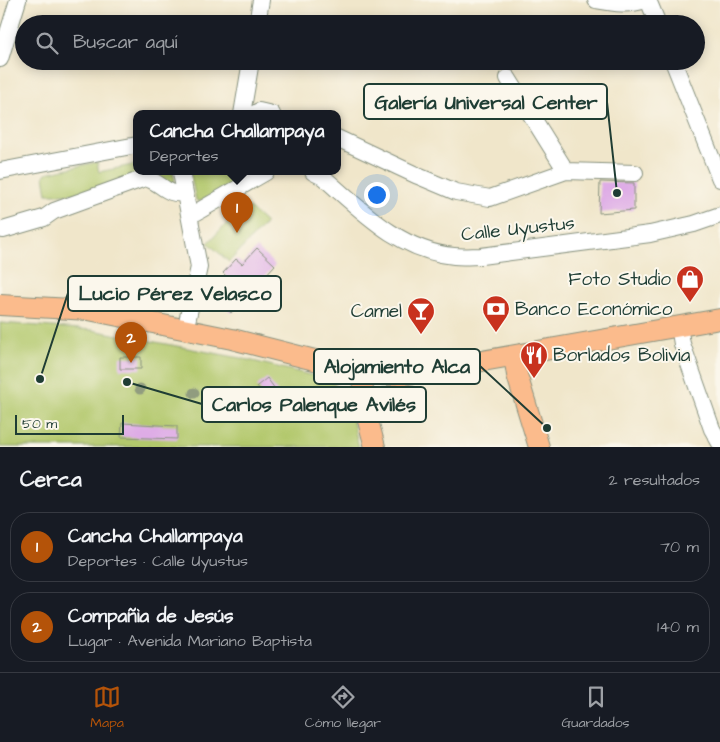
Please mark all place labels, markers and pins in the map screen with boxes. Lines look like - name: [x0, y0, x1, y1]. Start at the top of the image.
- callout: Galería Universal Center: [364, 84, 607, 119]
- pin: 1: [221, 192, 253, 233]
- shop icon: Foto Studio: [675, 264, 705, 303]
- place label: Foto Studio: [568, 266, 671, 293]
- callout: Lucio Pérez Velasco: [68, 276, 281, 311]
- bank icon: Banco Económico: [481, 294, 511, 333]
- bar icon: Camel: [406, 296, 436, 335]
- place label: Banco Económico: [515, 296, 673, 323]
- place label: Camel: [351, 298, 402, 325]
- pin: 2: [115, 322, 147, 363]
- restaurant icon: Borlados Bolivia: [519, 340, 549, 379]
- place label: Borlados Bolivia: [553, 342, 691, 369]
- callout: Alojamiento Alca: [314, 349, 480, 384]
- callout: Carlos Palenque Avilés: [202, 387, 426, 422]

